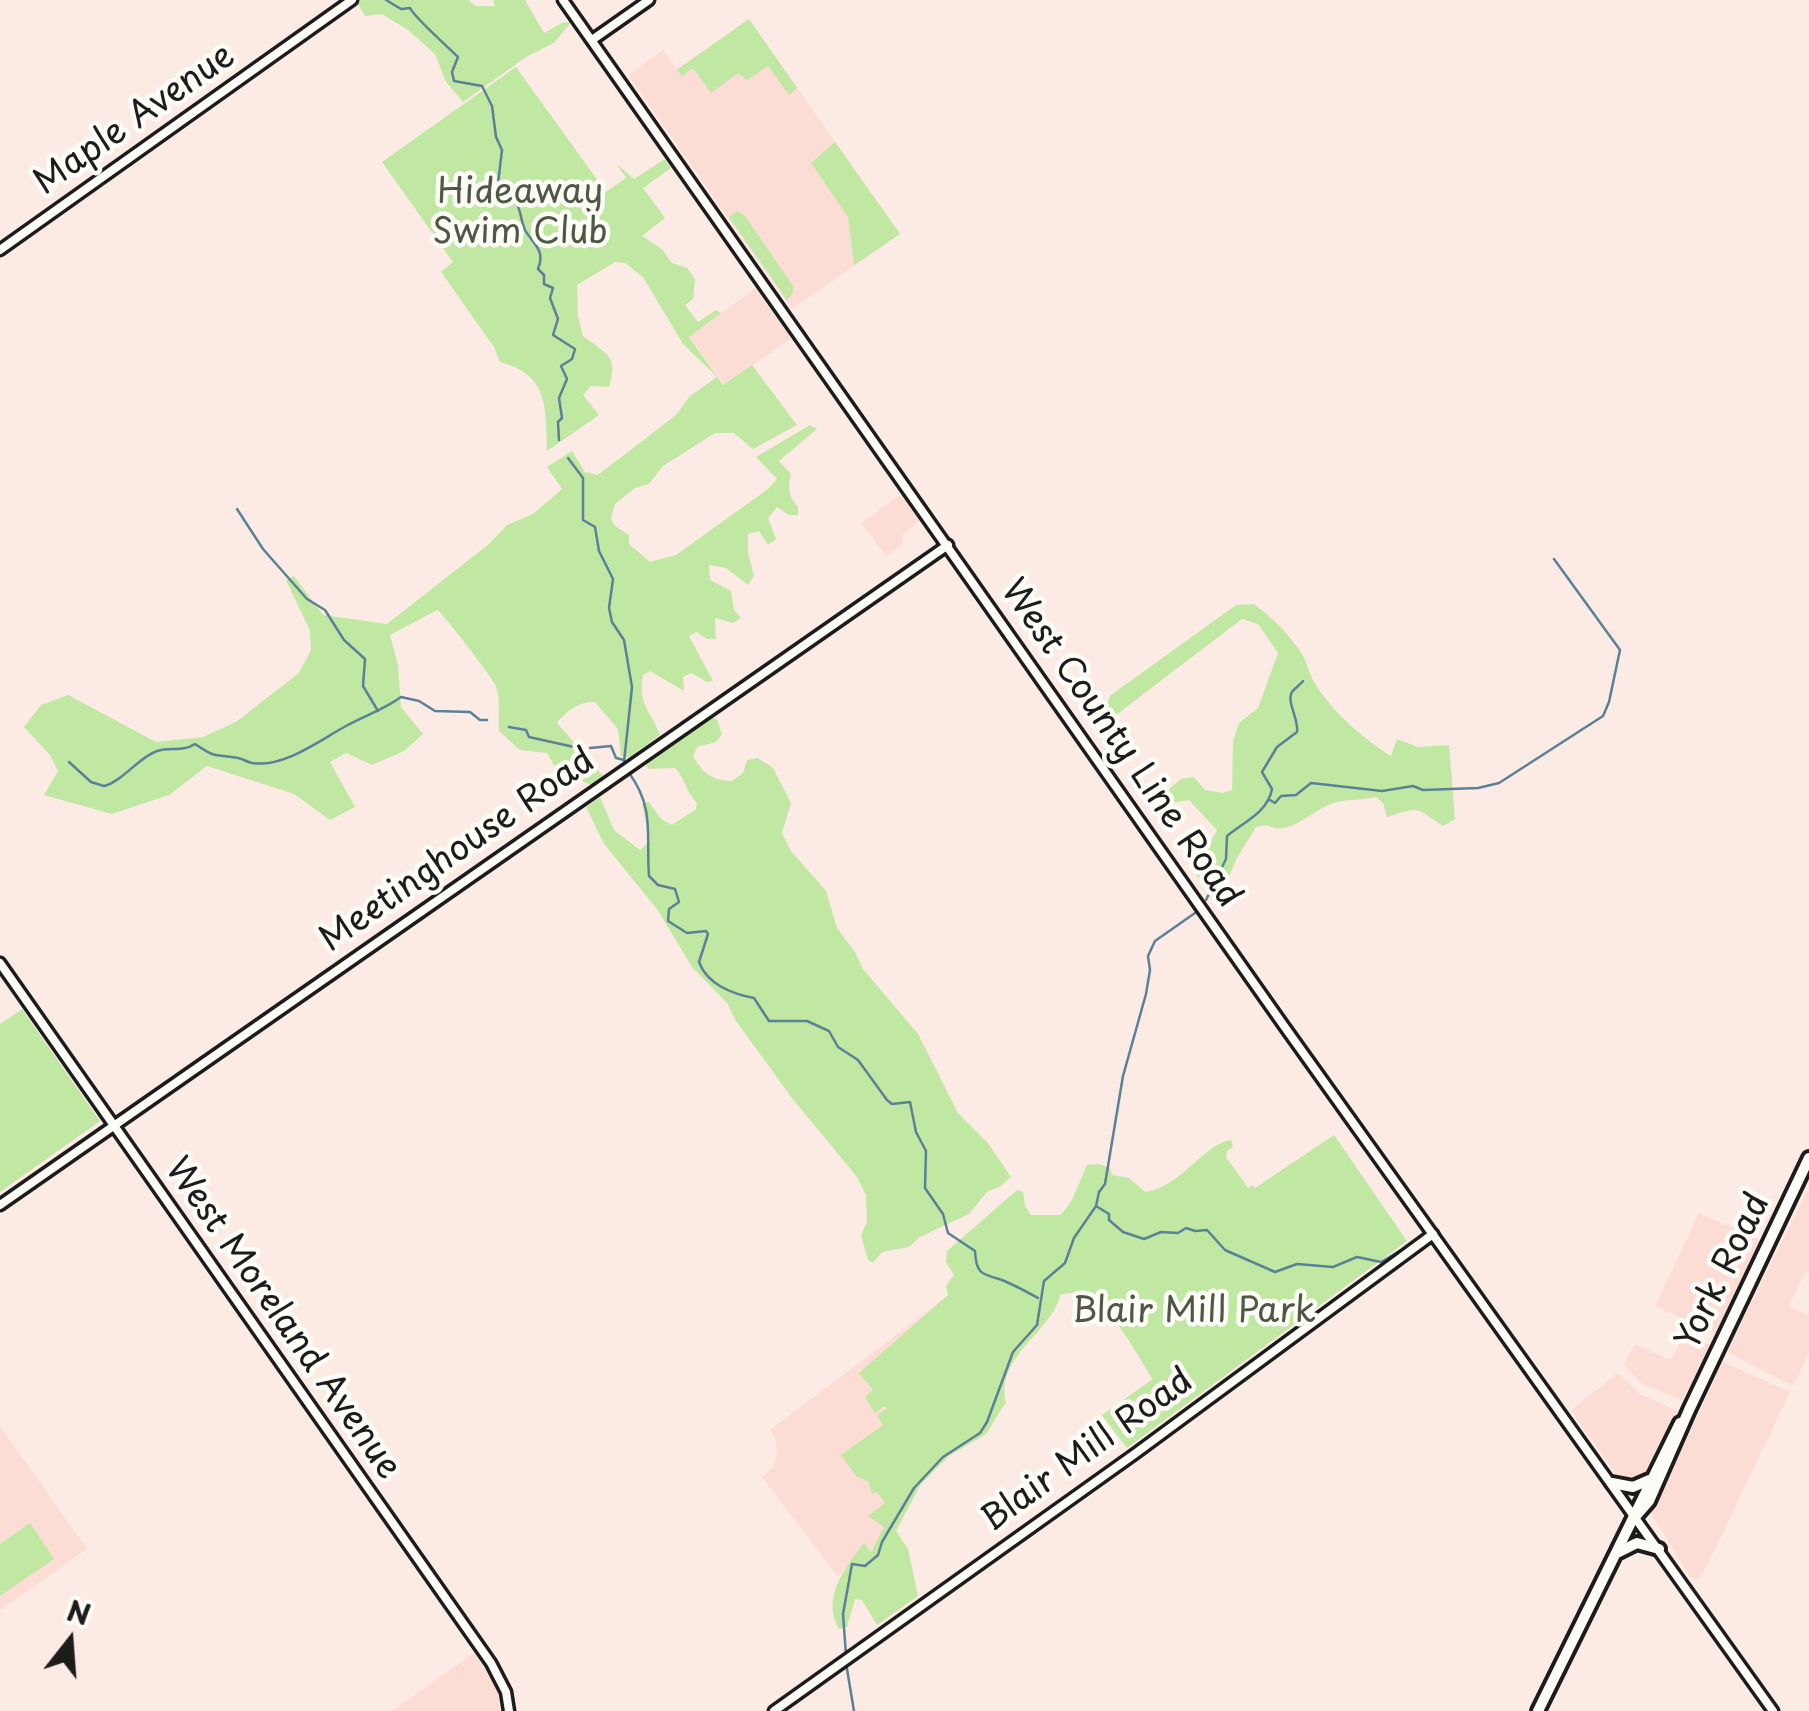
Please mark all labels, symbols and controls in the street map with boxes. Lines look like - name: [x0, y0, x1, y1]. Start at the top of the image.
- street label: Maple Avenue: [27, 35, 243, 205]
- park label: Hideaway Swim Club: [432, 172, 608, 254]
- street label: West County Line Road: [991, 572, 1249, 916]
- street label: Meetinghouse Road: [313, 740, 603, 962]
- street label: West Moreland Avenue: [155, 1150, 409, 1488]
- street label: York Road: [1668, 1187, 1780, 1357]
- park label: Blair Mill Park: [1072, 1291, 1316, 1333]
- street label: Blair Mill Road: [974, 1360, 1202, 1542]
- text: N: [62, 1588, 96, 1636]
- north arrow: [20, 1591, 120, 1691]

